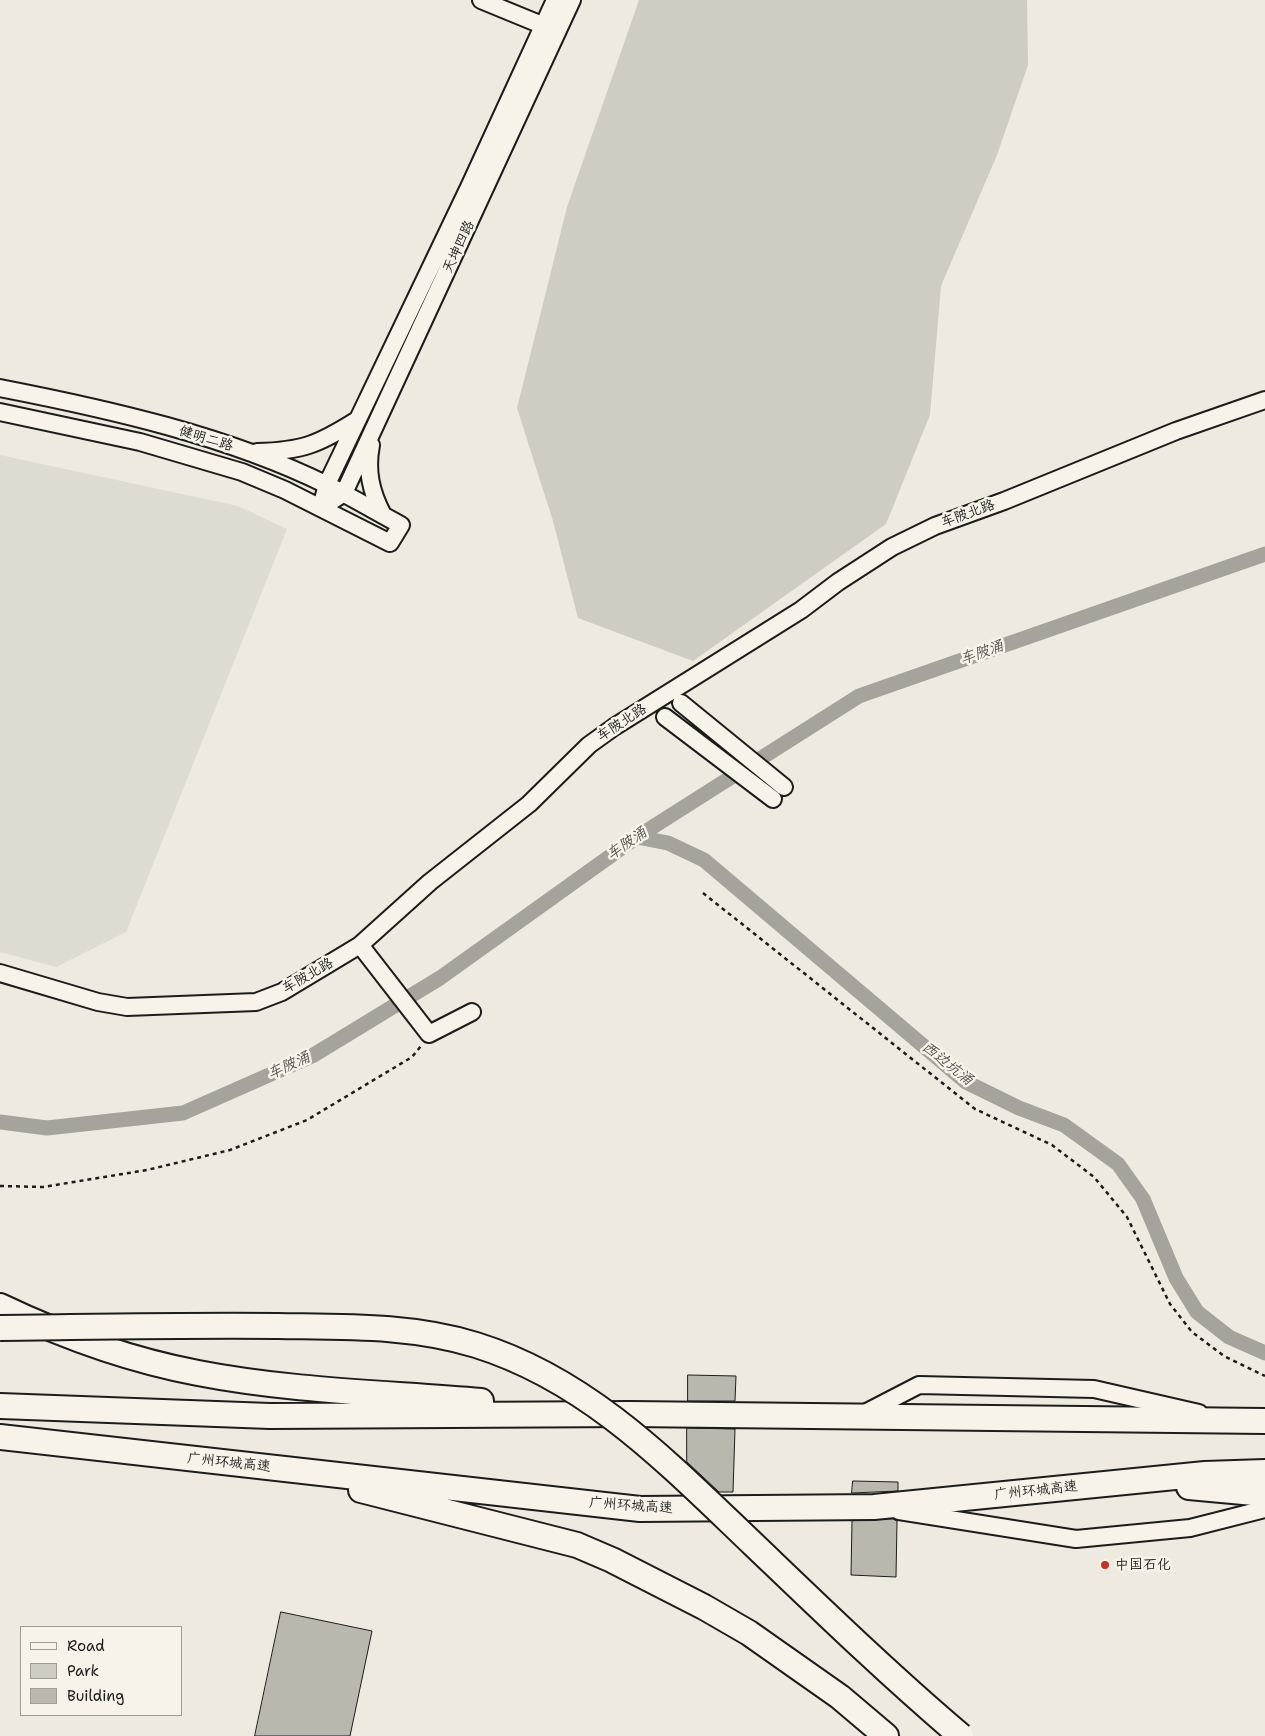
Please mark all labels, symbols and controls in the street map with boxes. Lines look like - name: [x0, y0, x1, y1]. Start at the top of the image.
- street label: 天坤四路: [440, 218, 478, 276]
- street label: 健明二路: [177, 423, 235, 455]
- street label: 车陂北路: [939, 497, 997, 531]
- water label: 车陂涌: [958, 637, 1006, 669]
- street label: 车陂北路: [594, 701, 650, 745]
- water label: 车陂涌: [603, 824, 651, 864]
- street label: 车陂北路: [280, 955, 336, 997]
- water label: 西边坑涌: [918, 1038, 976, 1090]
- water label: 车陂涌: [265, 1048, 313, 1084]
- street label: 广州环城高速: [186, 1450, 272, 1476]
- street label: 广州环城高速: [993, 1478, 1079, 1504]
- street label: 广州环城高速: [589, 1495, 673, 1517]
- place label: 中国石化: [1115, 1557, 1171, 1573]
- marker: 中国石化: [1099, 1559, 1111, 1571]
- legend: [20, 1626, 182, 1716]
- text: Road: [67, 1636, 105, 1656]
- text: Park: [67, 1661, 99, 1681]
- text: Building: [67, 1686, 124, 1706]

